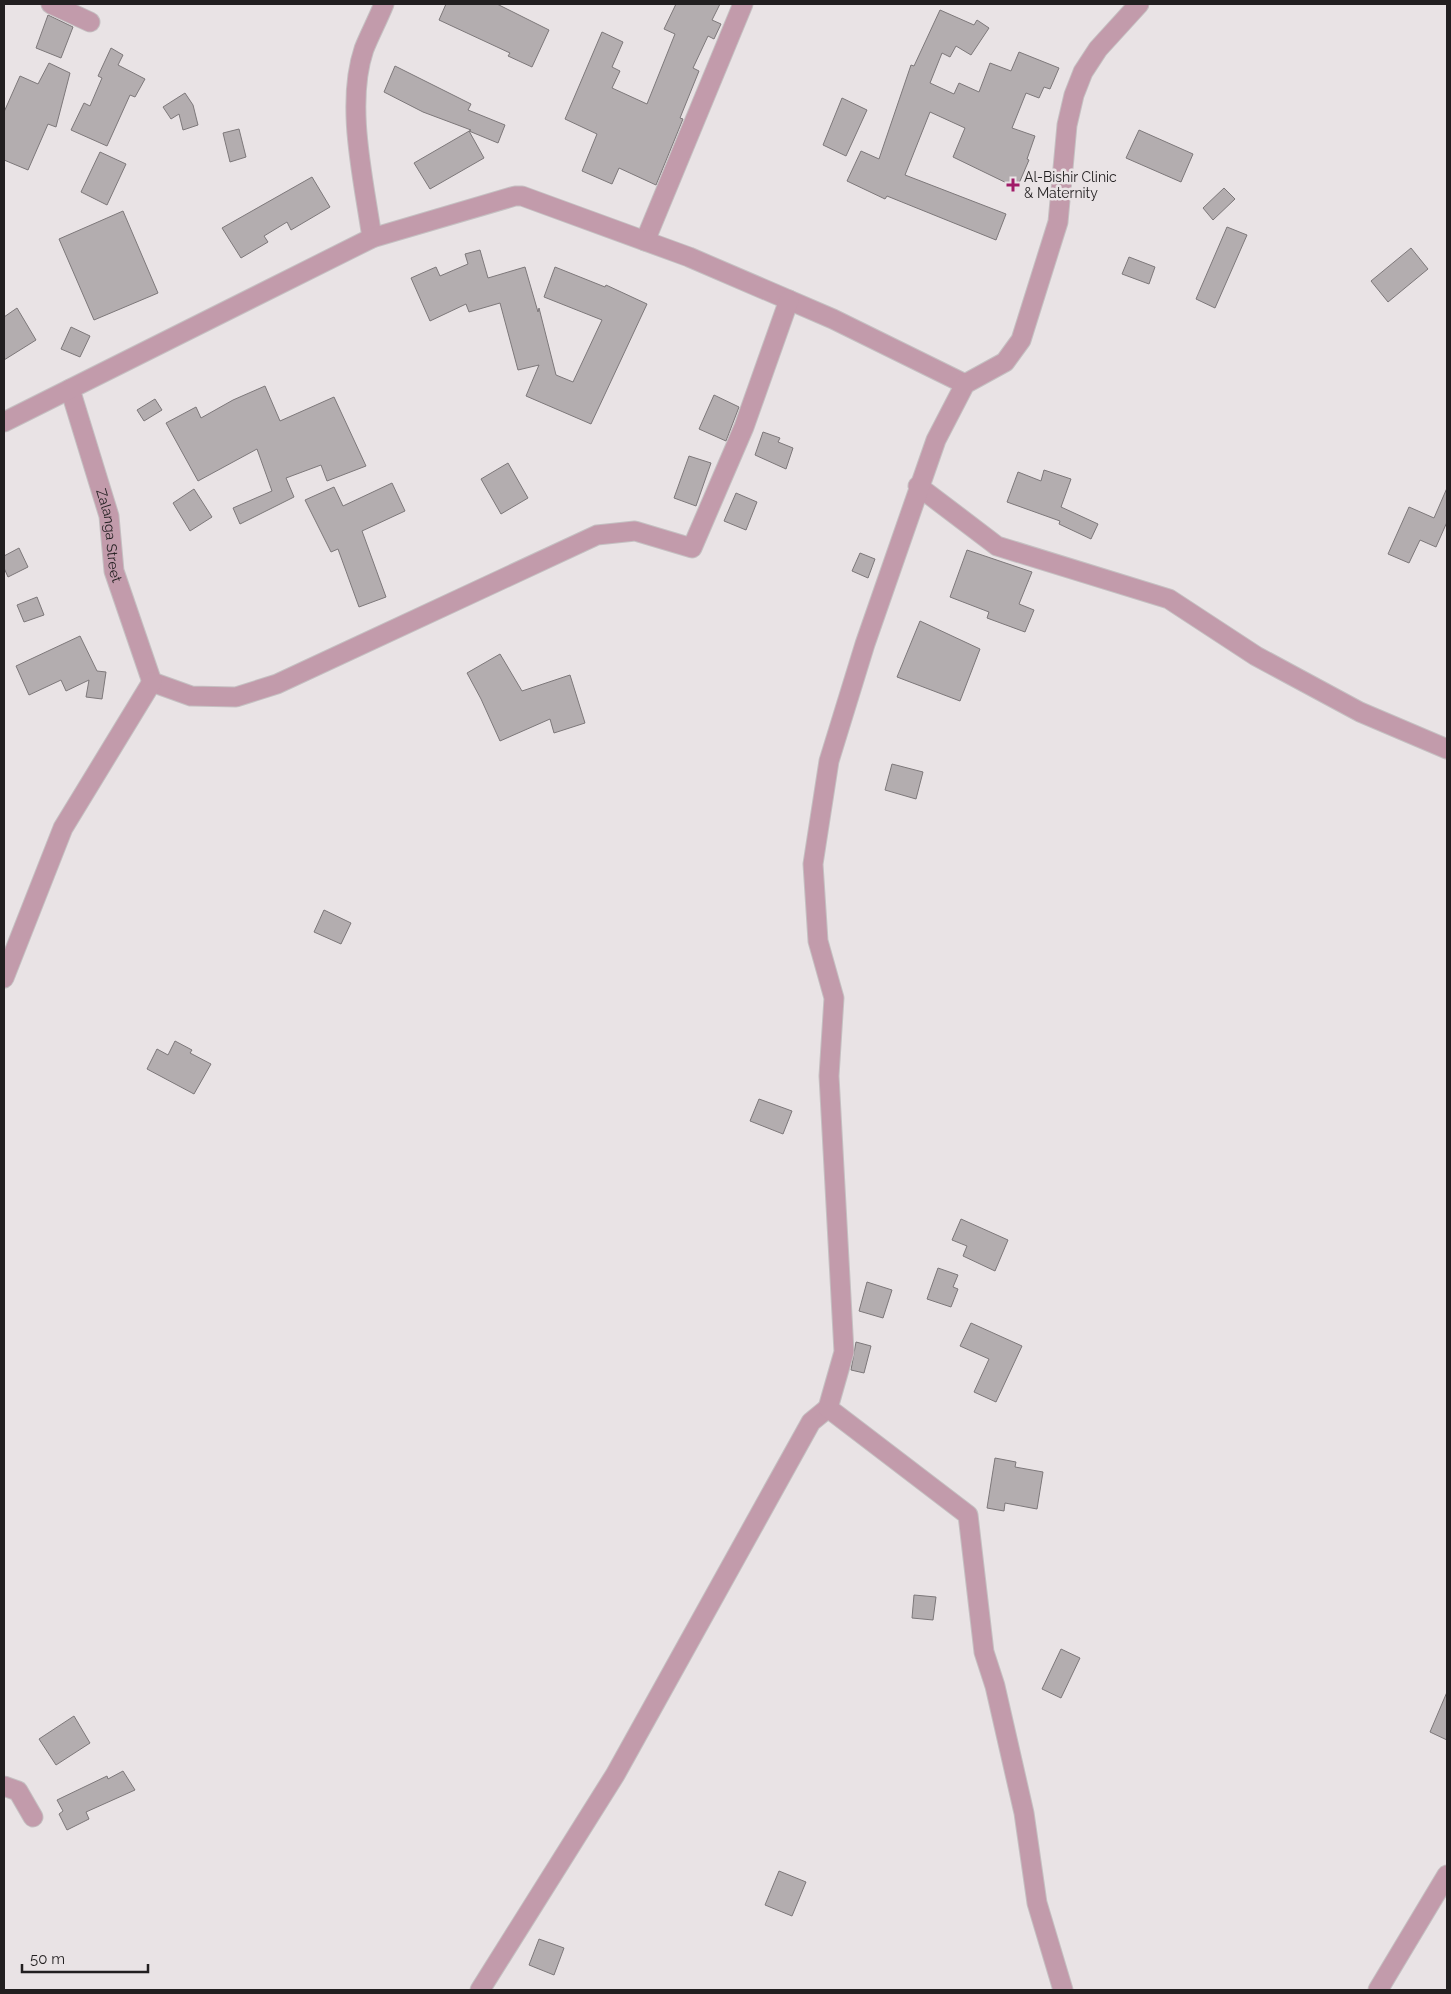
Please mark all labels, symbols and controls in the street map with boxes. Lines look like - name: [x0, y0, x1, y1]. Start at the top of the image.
- place label: Al-Bishir Clinic & Maternity: [1024, 169, 1117, 201]
- marker: Al-Bishir Clinic & Maternity: [1006, 178, 1020, 192]
- street label: Zalanga Street: [93, 487, 125, 585]
- scale bar: [22, 1942, 149, 1974]
- text: 50 m: [30, 1950, 65, 1968]

